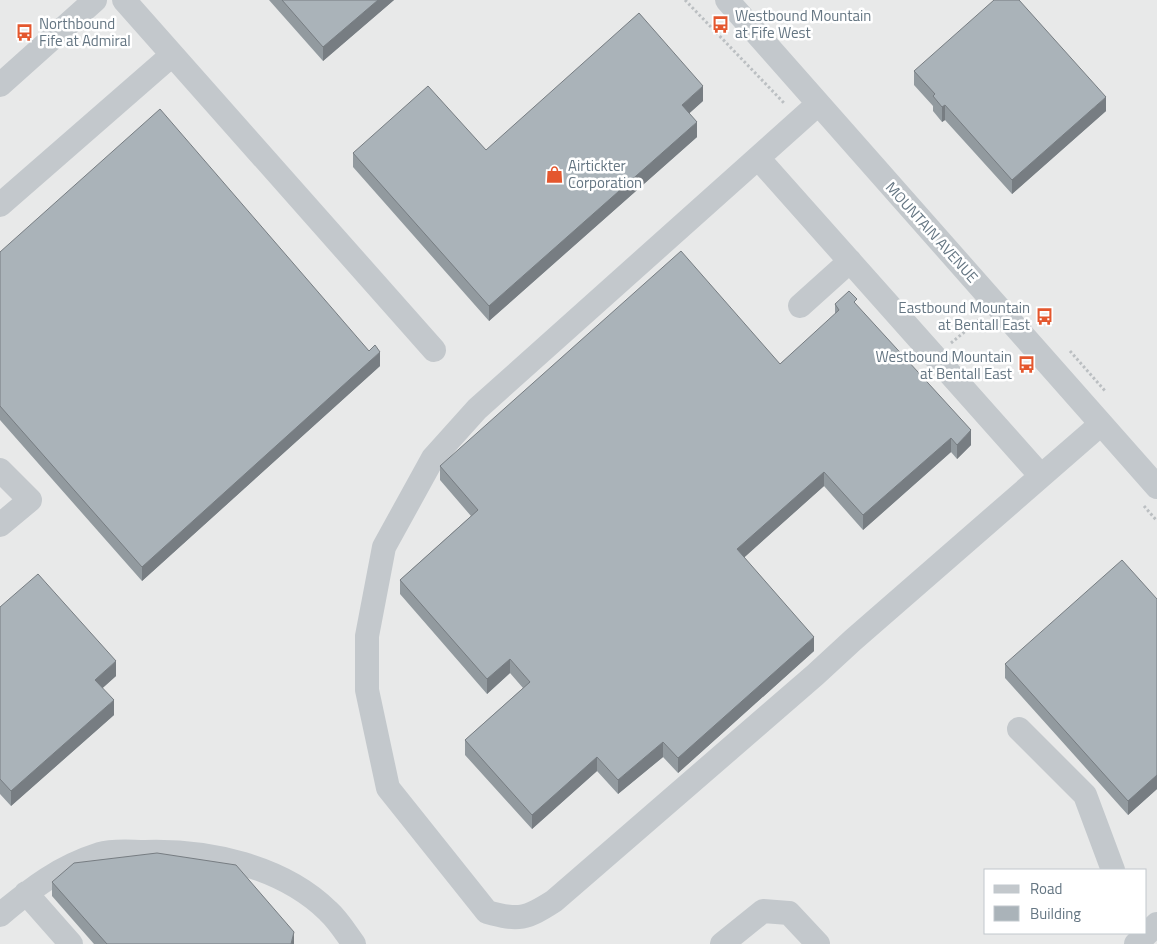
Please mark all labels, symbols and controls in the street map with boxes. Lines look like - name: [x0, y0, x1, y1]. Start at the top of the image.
- place label: Westbound Mountain at Fife West: [735, 4, 871, 44]
- place label: Northbound Fife at Admiral: [39, 12, 131, 52]
- bus stop icon: Westbound Mountain at Fife West: [711, 14, 731, 34]
- bus stop icon: Northbound Fife at Admiral: [15, 22, 35, 42]
- place label: Airtickter Corporation: [568, 154, 642, 194]
- shop icon: Airtickter Corporation: [544, 164, 564, 184]
- street label: MOUNTAIN AVENUE: [880, 176, 984, 288]
- place label: Eastbound Mountain at Bentall East: [898, 296, 1031, 336]
- bus stop icon: Eastbound Mountain at Bentall East: [1034, 306, 1054, 326]
- place label: Westbound Mountain at Bentall East: [876, 345, 1013, 385]
- bus stop icon: Westbound Mountain at Bentall East: [1016, 355, 1036, 375]
- legend: [984, 869, 1147, 934]
- text: Road: [1030, 877, 1062, 900]
- text: Building: [1030, 902, 1081, 925]

